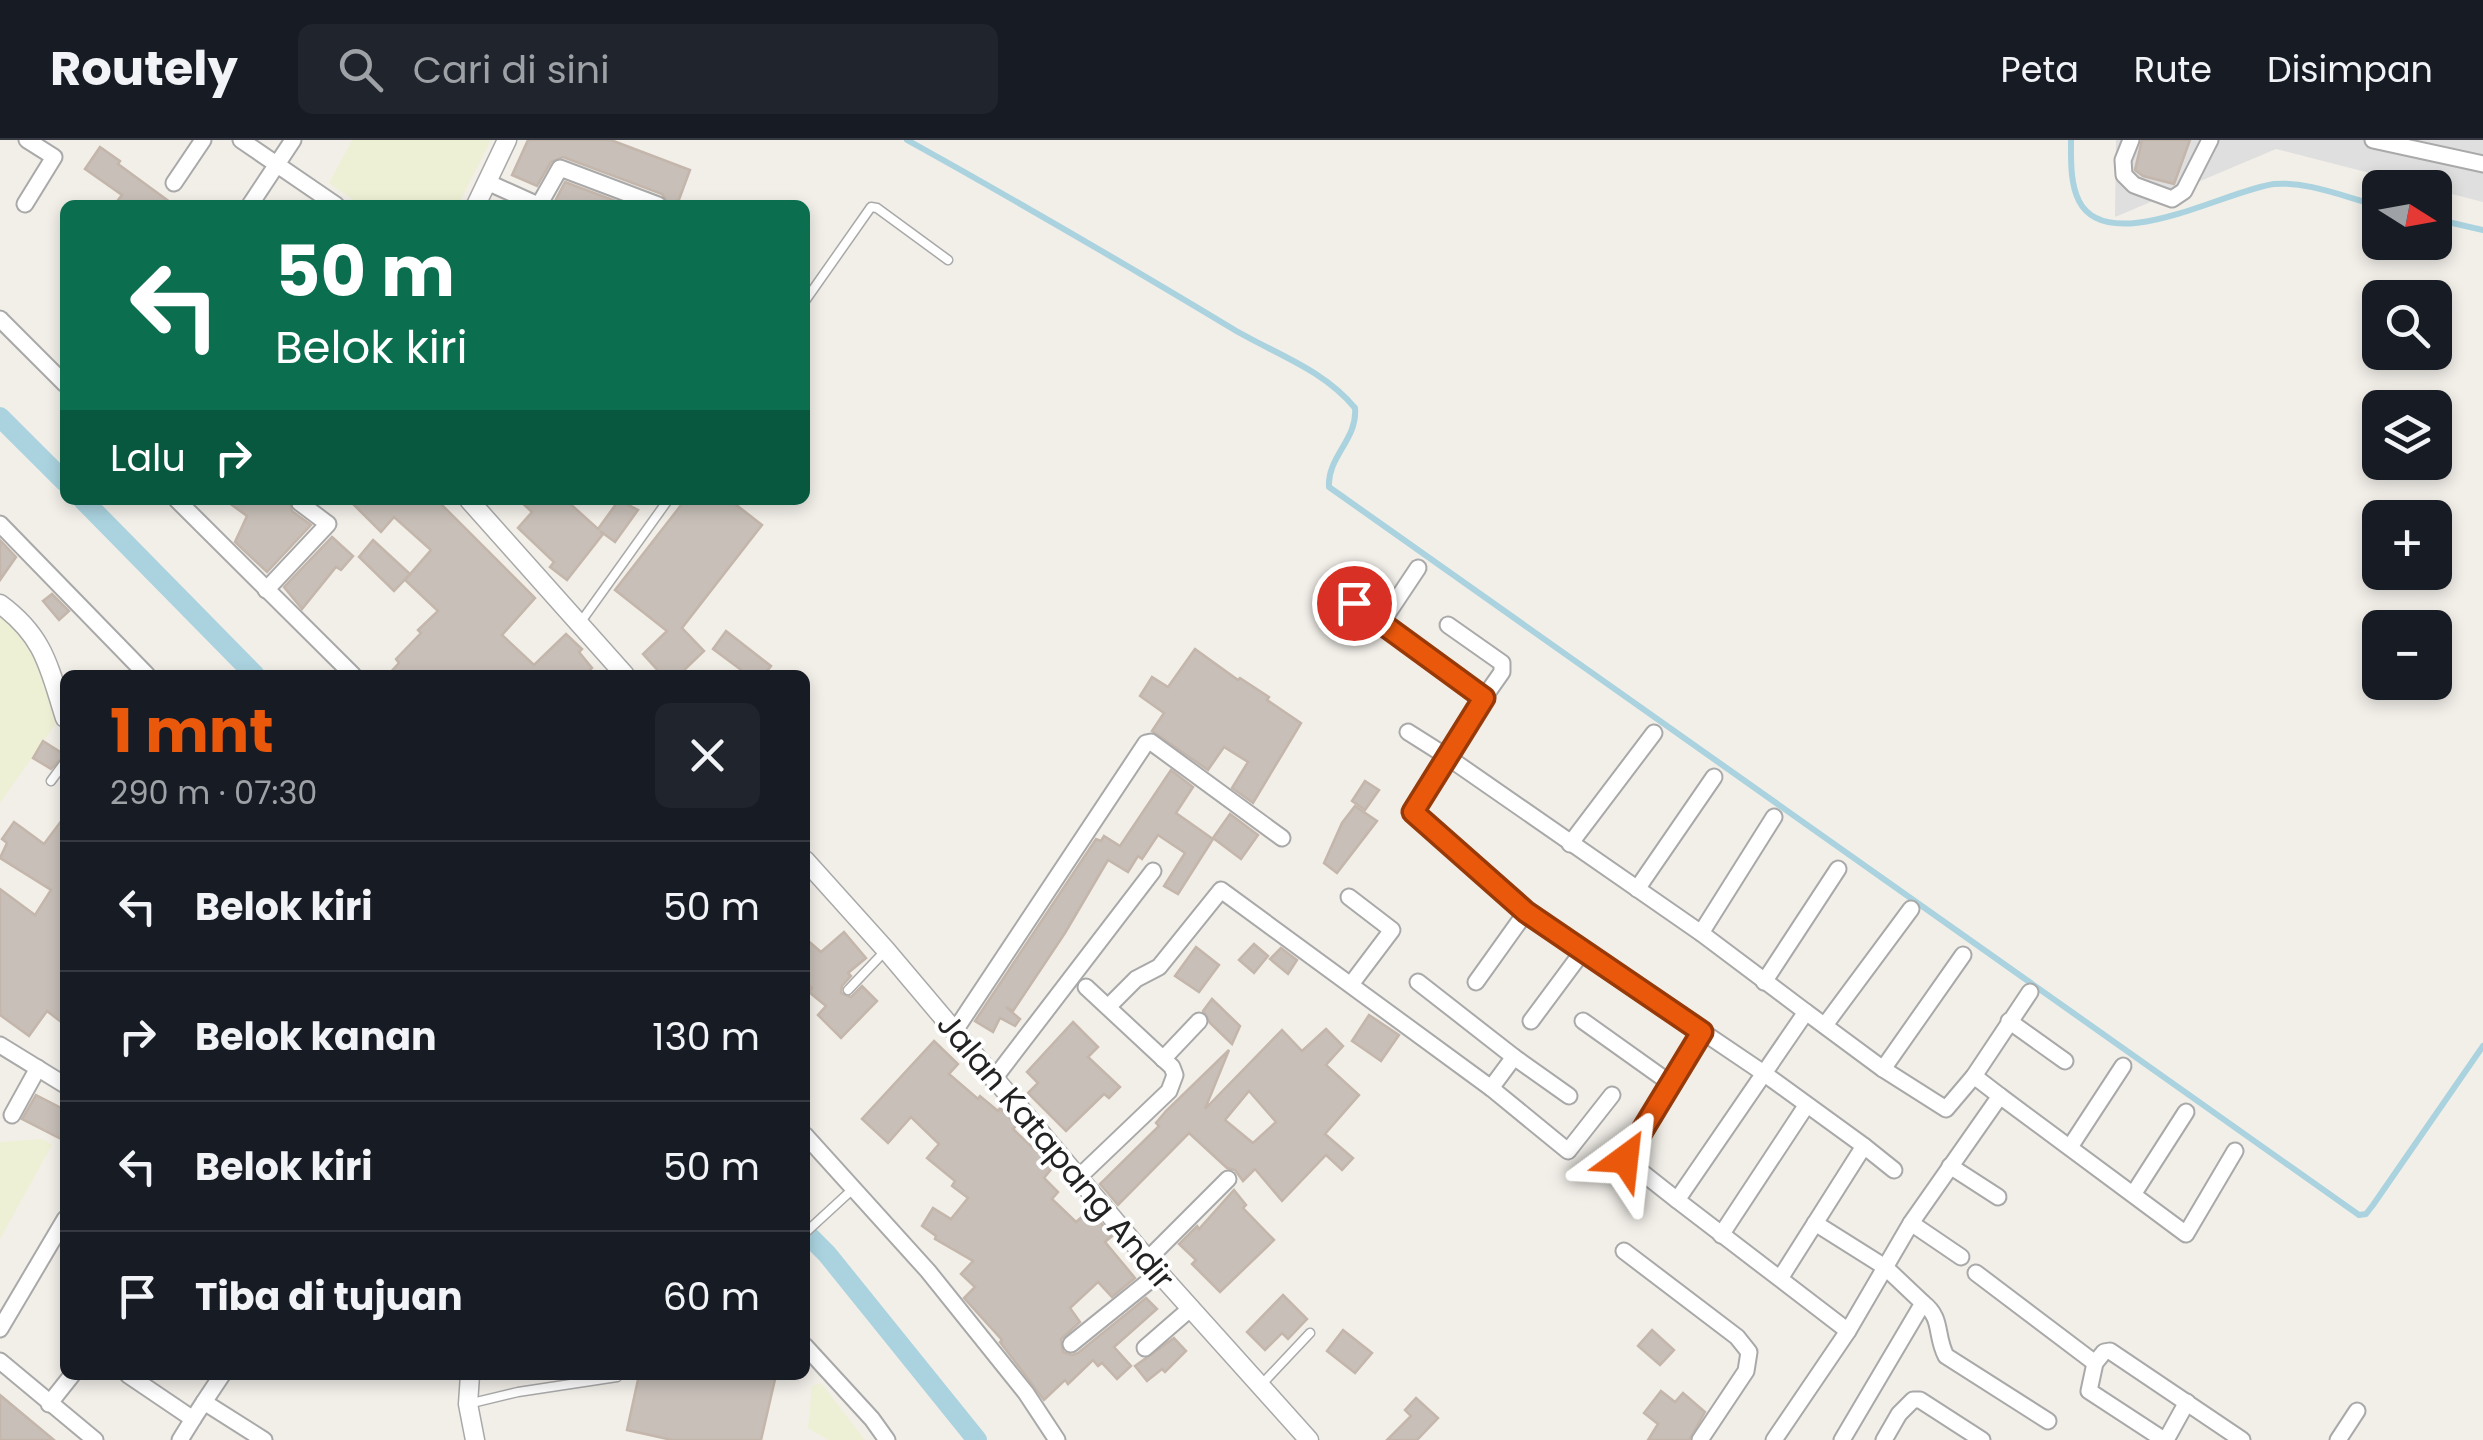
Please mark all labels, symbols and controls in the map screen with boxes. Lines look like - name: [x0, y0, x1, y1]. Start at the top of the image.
- search box: [298, 24, 998, 114]
- text: Routely: [50, 35, 238, 102]
- icon: search: [333, 42, 388, 97]
- text: Cari di sini: [413, 43, 610, 96]
- text: Peta: [2000, 45, 2079, 94]
- text: Rute: [2134, 45, 2212, 94]
- text: Disimpan: [2267, 45, 2433, 94]
- north arrow: [2362, 170, 2452, 260]
- map controls: [2362, 170, 2452, 700]
- text: 50 m: [275, 222, 455, 321]
- icon: left: [110, 240, 240, 370]
- button: search: [2362, 280, 2452, 370]
- text: Belok kiri: [275, 316, 468, 379]
- button: layers: [2362, 390, 2452, 480]
- icon: right: [206, 430, 261, 485]
- text: Lalu: [110, 431, 186, 484]
- button: +: [2362, 500, 2452, 590]
- pin: [1312, 561, 1397, 646]
- icon: arrive: [1327, 576, 1382, 631]
- button: −: [2362, 610, 2452, 700]
- text: 1 mnt: [110, 689, 274, 773]
- button: close: [655, 703, 760, 808]
- text: 290 m · 07:30: [110, 770, 317, 815]
- icon: left: [110, 879, 165, 934]
- text: Belok kiri: [195, 880, 373, 933]
- text: 50 m: [663, 880, 760, 933]
- street label: Jalan Katapang Andir: [927, 1003, 1185, 1299]
- icon: right: [110, 1009, 165, 1064]
- text: Belok kanan: [195, 1010, 437, 1063]
- text: 130 m: [652, 1010, 760, 1063]
- position arrow: [1573, 1107, 1677, 1211]
- icon: left: [110, 1139, 165, 1194]
- text: Belok kiri: [195, 1140, 373, 1193]
- text: 50 m: [663, 1140, 760, 1193]
- icon: arrive: [110, 1269, 165, 1324]
- text: Tiba di tujuan: [195, 1270, 463, 1323]
- text: 60 m: [663, 1270, 760, 1323]

